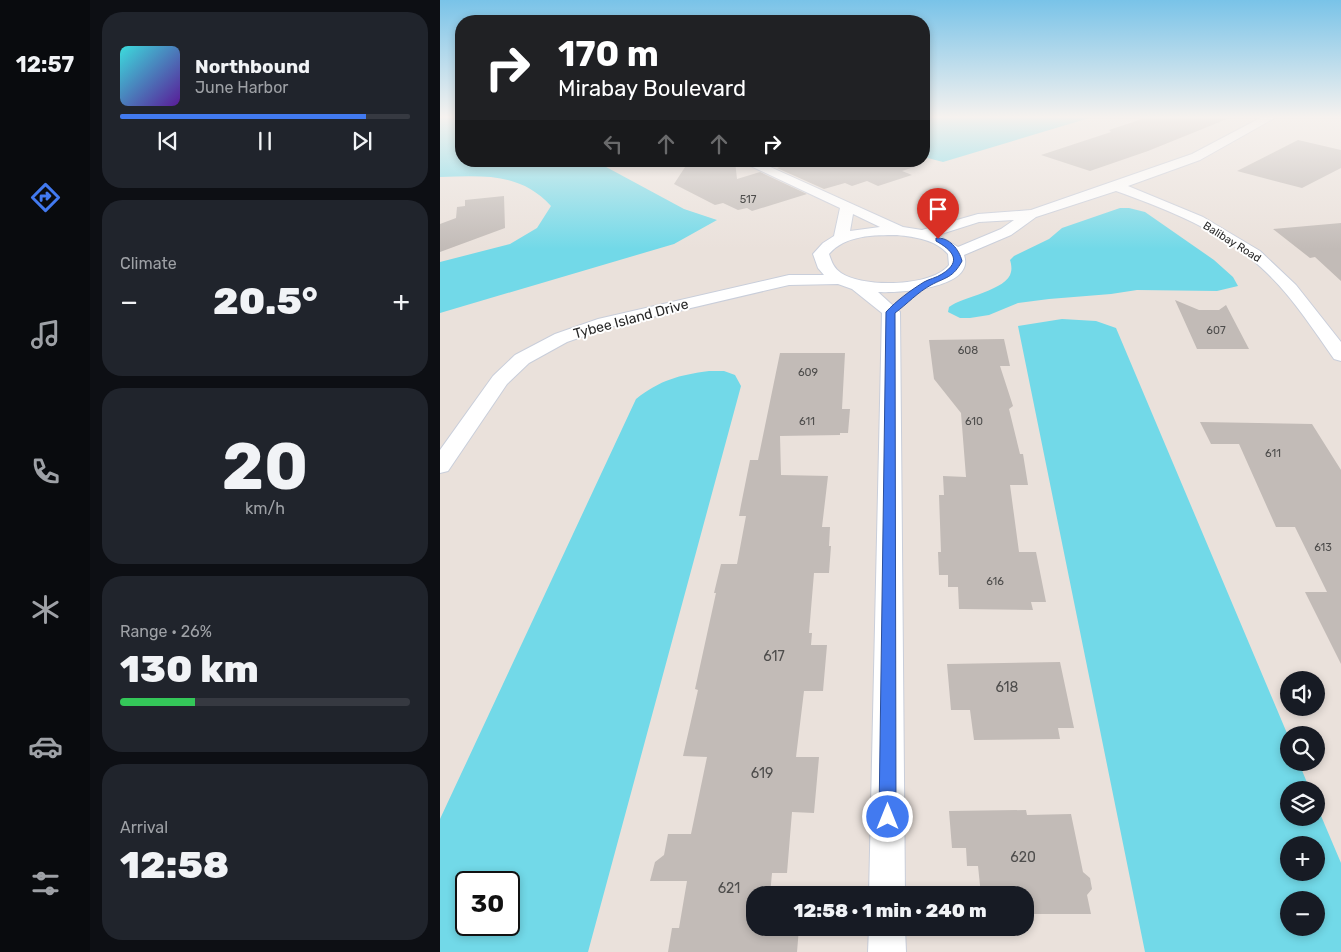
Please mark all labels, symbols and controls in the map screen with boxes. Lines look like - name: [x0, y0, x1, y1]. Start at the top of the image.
- text: 170 m: [558, 33, 659, 75]
- icon: right: [475, 35, 540, 100]
- text: 12:57: [16, 51, 74, 78]
- text: Northbound: [195, 55, 310, 78]
- text: Mirabay Boulevard: [558, 75, 746, 102]
- text: June Harbor: [195, 78, 288, 97]
- icon: previous: [154, 127, 182, 155]
- icon: pause: [251, 127, 279, 155]
- icon: next: [348, 127, 376, 155]
- icon: left: [599, 130, 627, 158]
- icon: ahead: [652, 130, 680, 158]
- icon: ahead: [705, 130, 733, 158]
- icon: right: [758, 130, 786, 158]
- icon: directions: [28, 180, 63, 215]
- pin: [917, 188, 959, 239]
- house number: 517: [740, 193, 757, 206]
- icon: arrive: [924, 195, 952, 223]
- street label: Balibay Road: [1201, 219, 1263, 265]
- text: Climate: [120, 254, 177, 273]
- text: 20.5°: [213, 278, 318, 324]
- text: −: [120, 285, 138, 318]
- text: +: [393, 285, 410, 318]
- street label: Tybee Island Drive: [572, 295, 690, 343]
- icon: music: [28, 317, 63, 352]
- house number: 607: [1206, 324, 1226, 337]
- house number: 608: [958, 344, 978, 357]
- house number: 609: [798, 366, 818, 379]
- house number: 611: [799, 415, 815, 428]
- house number: 610: [965, 415, 983, 428]
- text: 20: [222, 428, 308, 505]
- house number: 611: [1265, 447, 1281, 460]
- icon: phone: [28, 454, 63, 489]
- text: km/h: [245, 499, 285, 518]
- house number: 613: [1314, 541, 1332, 554]
- house number: 616: [986, 575, 1004, 588]
- icon: climate: [28, 592, 63, 627]
- text: Range · 26%: [120, 622, 212, 641]
- text: 130 km: [120, 646, 259, 692]
- house number: 617: [763, 648, 785, 665]
- map controls: [1280, 671, 1325, 936]
- button: sound: [1280, 671, 1325, 716]
- house number: 618: [995, 679, 1019, 696]
- button: search: [1280, 726, 1325, 771]
- icon: car: [28, 729, 63, 764]
- house number: 619: [751, 765, 773, 782]
- button: layers: [1280, 781, 1325, 826]
- position arrow: [861, 790, 913, 842]
- text: Arrival: [120, 818, 168, 837]
- button: +: [1280, 836, 1325, 881]
- text: 12:58: [120, 842, 229, 888]
- house number: 620: [1010, 849, 1036, 866]
- icon: filters: [28, 866, 63, 901]
- speed limit sign: 30: [455, 871, 520, 936]
- house number: 621: [718, 880, 740, 897]
- button: −: [1280, 891, 1325, 936]
- text: 12:58 · 1 min · 240 m: [793, 899, 987, 922]

